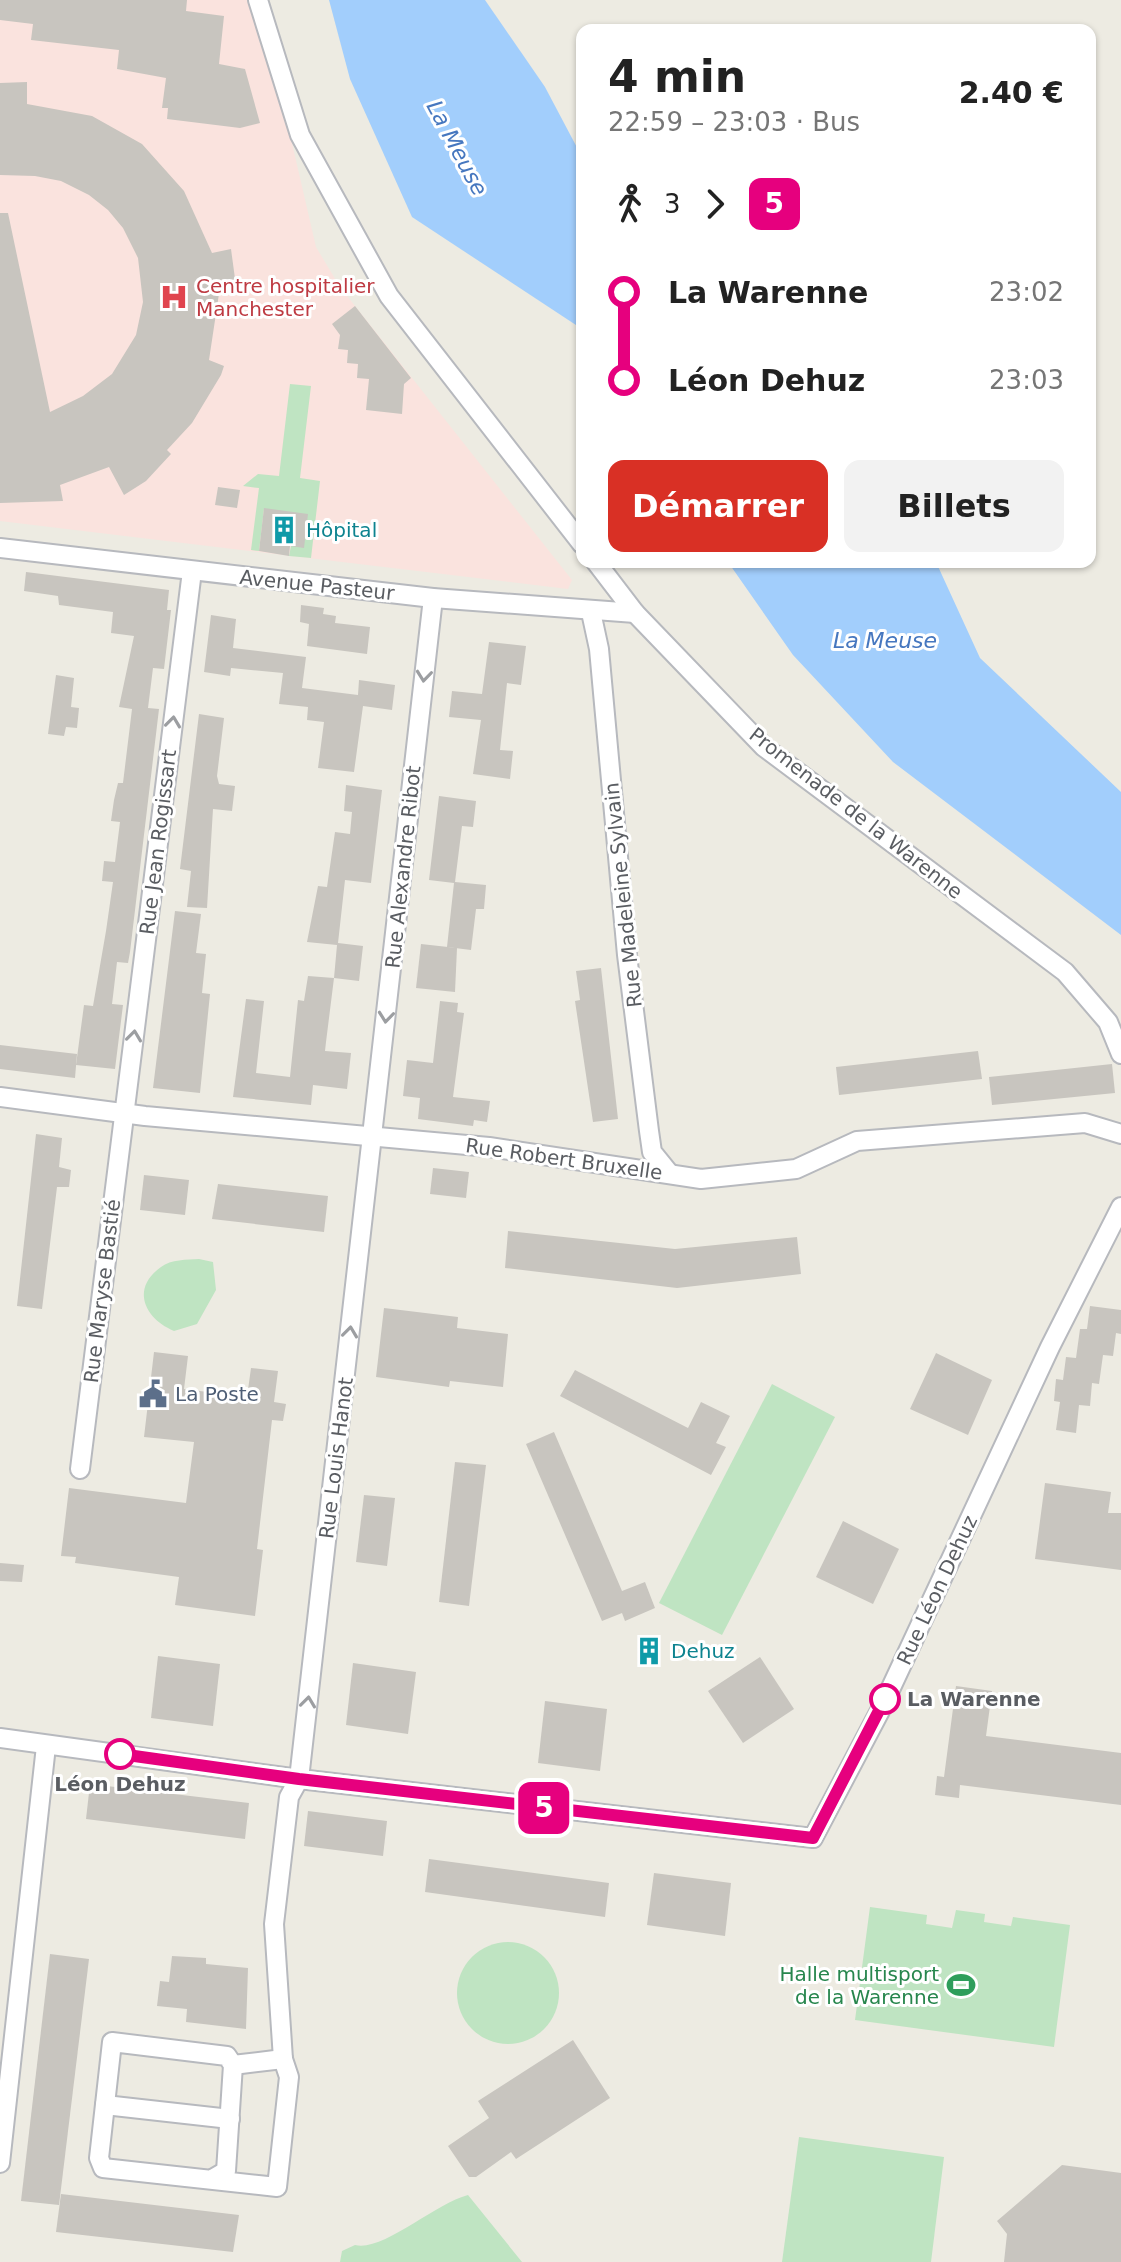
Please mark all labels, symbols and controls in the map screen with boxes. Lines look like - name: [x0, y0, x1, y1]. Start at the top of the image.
- text: 4 min: [608, 51, 746, 102]
- text: 2.40 €: [959, 75, 1064, 110]
- water label: La Meuse: [422, 96, 492, 200]
- text: 22:59 – 23:03 · Bus: [608, 107, 860, 137]
- icon: walk: [608, 182, 652, 226]
- icon: forward: [693, 182, 737, 226]
- text: 5: [765, 187, 784, 220]
- text: 3: [664, 189, 681, 219]
- place label: Centre hospitalier Manchester: [196, 274, 375, 321]
- text: La Warenne: [668, 275, 868, 310]
- text: 23:02: [989, 277, 1064, 307]
- hospital icon: Centre hospitalier Manchester: [159, 282, 189, 312]
- text: Léon Dehuz: [668, 363, 865, 398]
- text: 23:03: [989, 365, 1064, 395]
- button: Démarrer: [608, 460, 828, 552]
- button: Billets: [844, 460, 1064, 552]
- building icon: Hôpital: [269, 515, 299, 545]
- place label: Hôpital: [306, 518, 377, 542]
- street label: Avenue Pasteur: [238, 565, 396, 605]
- water label: La Meuse: [833, 628, 937, 653]
- one-way arrow: [416, 669, 433, 682]
- one-way arrow: [165, 716, 182, 729]
- street label: Promenade de la Warenne: [745, 722, 967, 904]
- street label: Rue Jean Rogissart: [135, 748, 181, 936]
- street label: Rue Alexandre Ribot: [380, 764, 426, 970]
- street label: Rue Madeleine Sylvain: [599, 781, 647, 1009]
- one-way arrow: [378, 1011, 395, 1024]
- one-way arrow: [125, 1029, 142, 1043]
- street label: Rue Robert Bruxelle: [464, 1133, 664, 1185]
- street label: Rue Maryse Bastié: [79, 1198, 125, 1384]
- one-way arrow: [342, 1325, 359, 1338]
- street label: Rue Louis Hanot: [314, 1376, 358, 1540]
- public building icon: La Poste: [138, 1379, 168, 1409]
- place label: La Poste: [175, 1382, 259, 1406]
- street label: Rue Léon Dehuz: [892, 1511, 982, 1669]
- building icon: Dehuz: [634, 1636, 664, 1666]
- place label: Dehuz: [671, 1639, 735, 1663]
- marker: La Warenne: [870, 1684, 900, 1714]
- place label: La Warenne: [907, 1687, 1041, 1711]
- one-way arrow: [299, 1695, 316, 1708]
- marker: Léon Dehuz: [105, 1739, 135, 1769]
- place label: Léon Dehuz: [54, 1772, 186, 1796]
- line badge: 5: [518, 1782, 570, 1834]
- text: 5: [534, 1791, 554, 1824]
- place label: Halle multisport de la Warenne: [779, 1962, 939, 2009]
- sports icon: Halle multisport de la Warenne: [946, 1970, 976, 2000]

